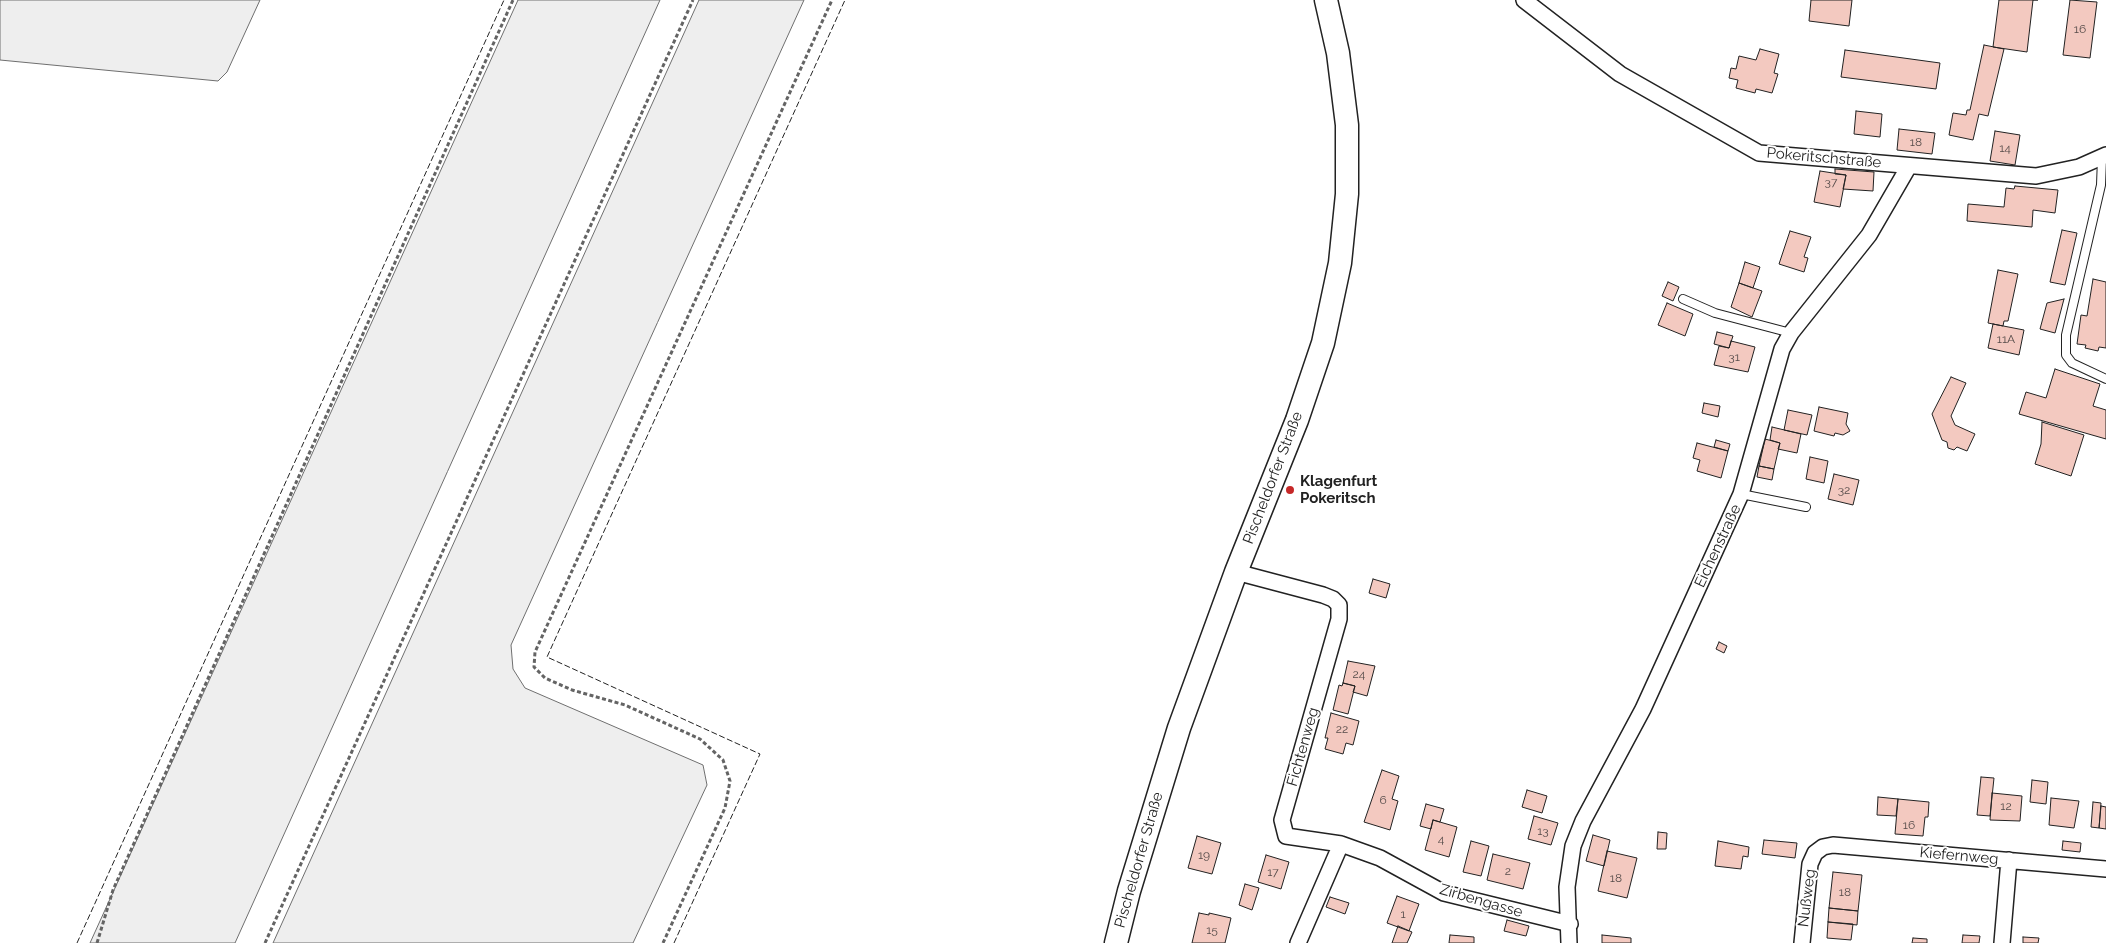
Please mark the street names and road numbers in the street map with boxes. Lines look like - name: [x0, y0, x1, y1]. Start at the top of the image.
- street label: Pokeritschstraße: [1766, 144, 1882, 172]
- street label: Pischeldorfer Straße: [1239, 409, 1307, 547]
- street label: Eichenstraße: [1691, 502, 1745, 590]
- street label: Fichtenweg: [1283, 705, 1323, 789]
- street label: Pischeldorfer Straße: [1111, 790, 1167, 930]
- street label: Kiefernweg: [1919, 844, 1999, 868]
- street label: Nußweg: [1795, 868, 1819, 928]
- street label: Zirbengasse: [1437, 881, 1525, 921]

